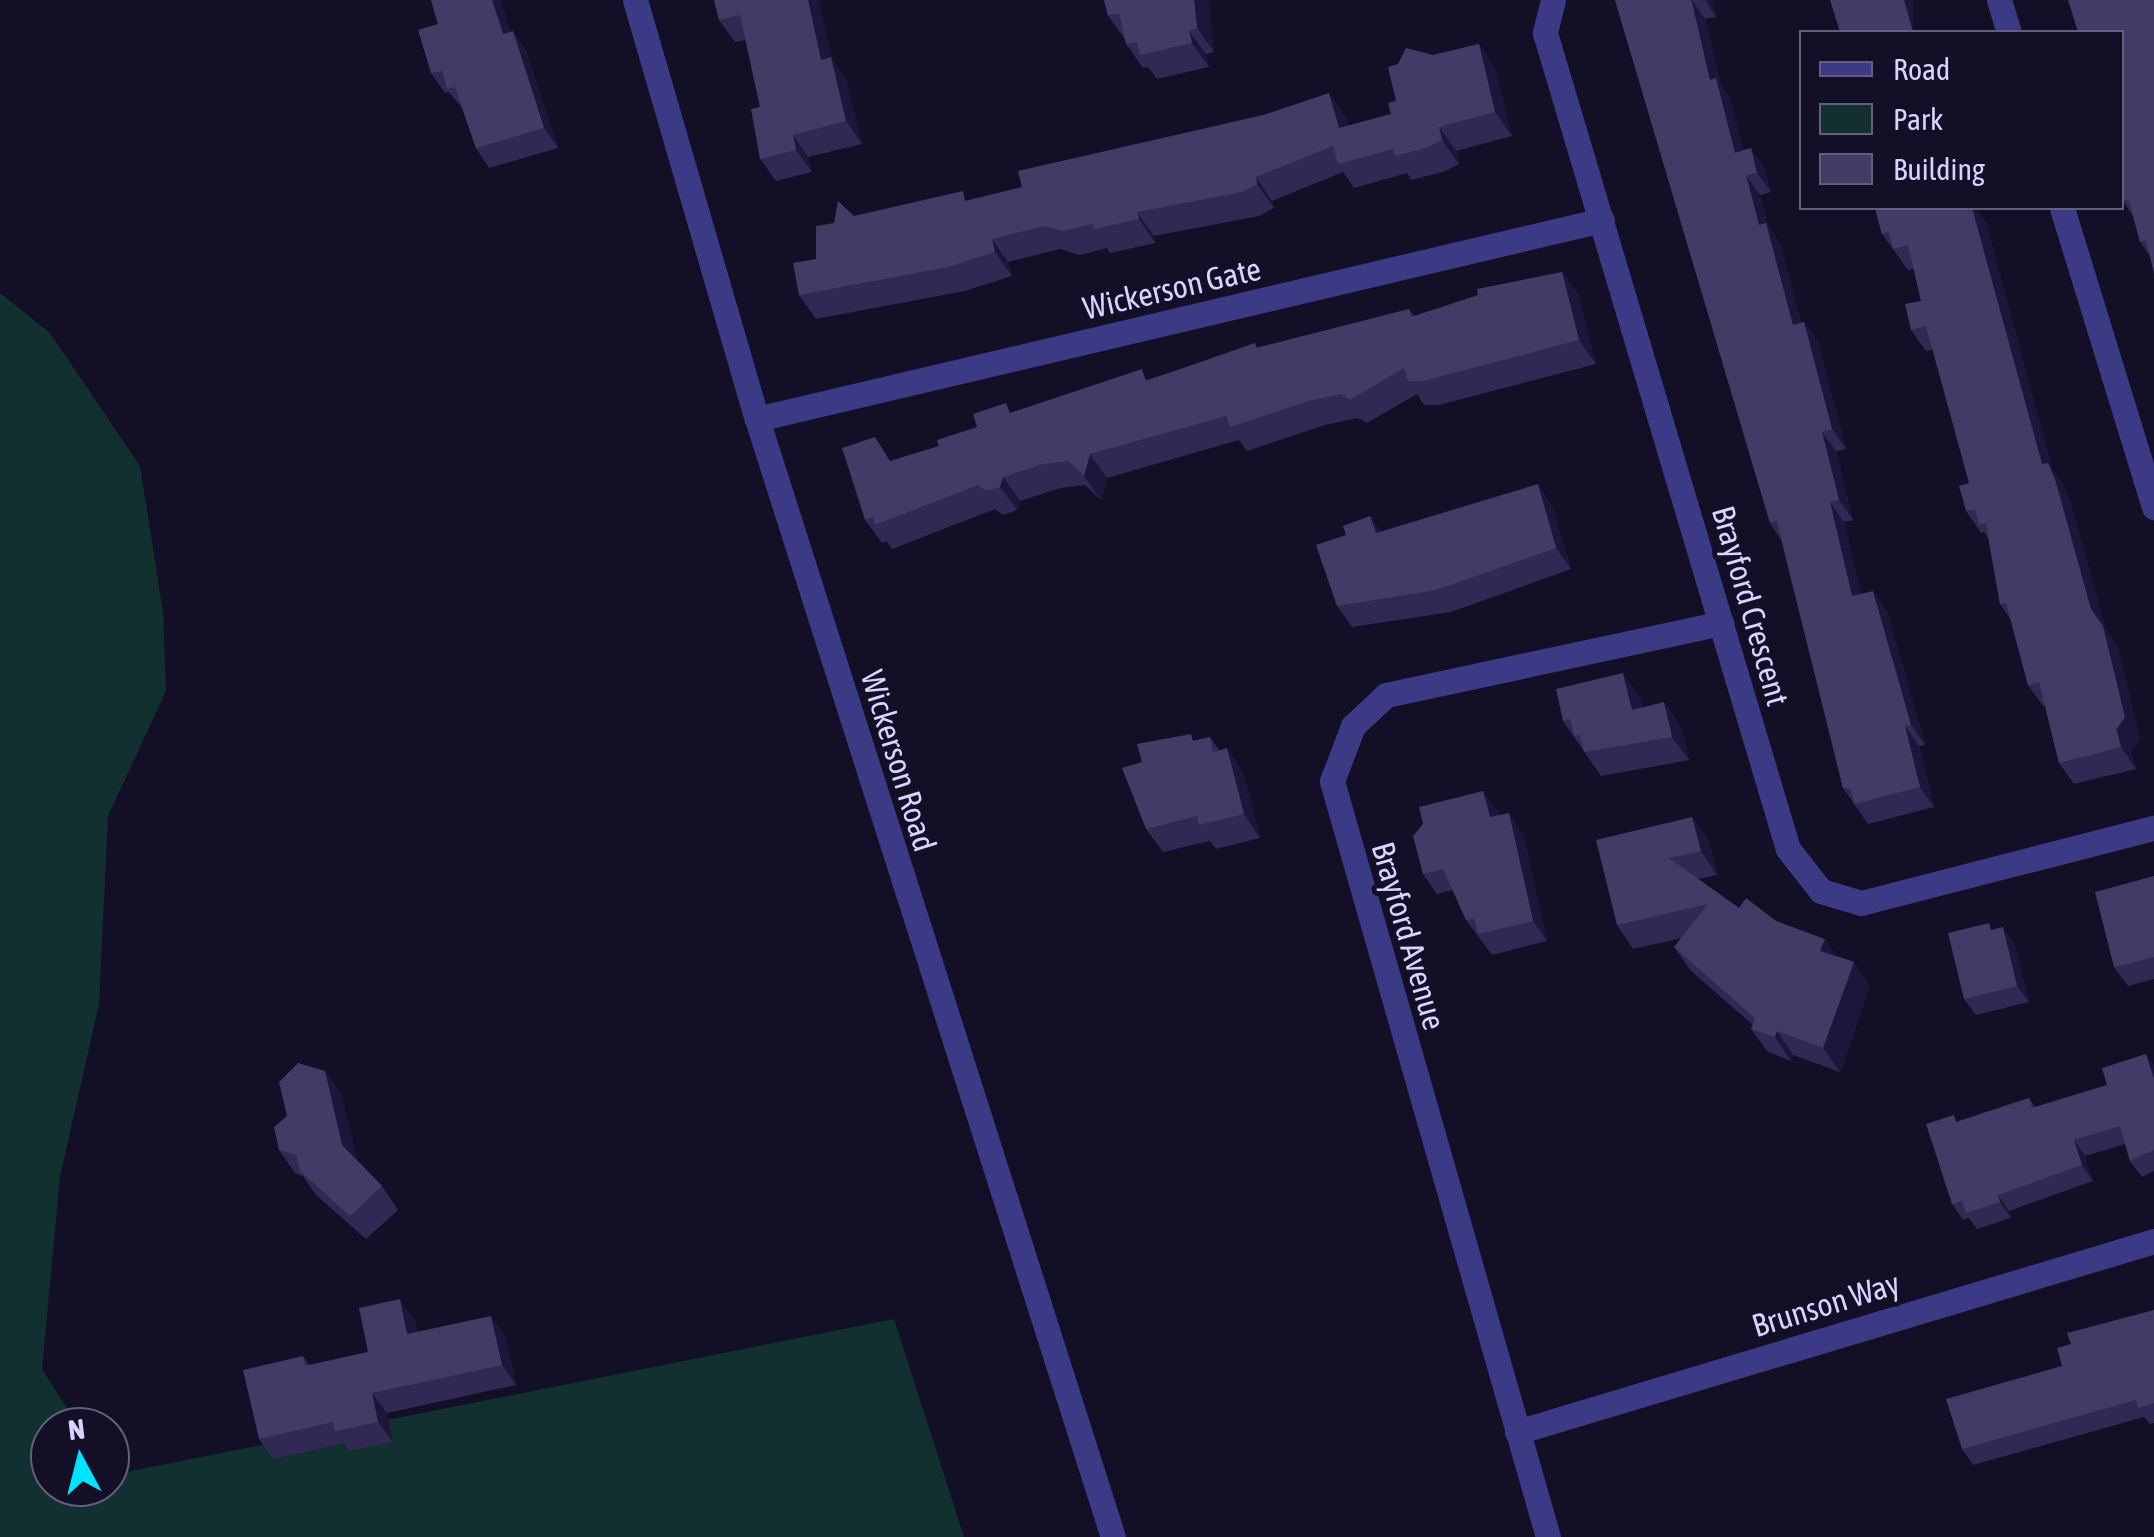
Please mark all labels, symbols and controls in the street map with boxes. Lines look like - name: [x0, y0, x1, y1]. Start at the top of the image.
- legend: [1799, 30, 2124, 210]
- text: Road: [1893, 52, 1950, 86]
- text: Park: [1893, 102, 1943, 136]
- text: Building: [1893, 152, 1985, 186]
- street label: Wickerson Gate: [1079, 250, 1265, 328]
- street label: Brayford Crescent: [1703, 502, 1797, 710]
- street label: Wickerson Road: [852, 666, 944, 856]
- street label: Brayford Avenue: [1363, 838, 1453, 1034]
- street label: Brunson Way: [1748, 1264, 1904, 1346]
- north arrow: [30, 1407, 130, 1507]
- text: N: [66, 1412, 87, 1446]

